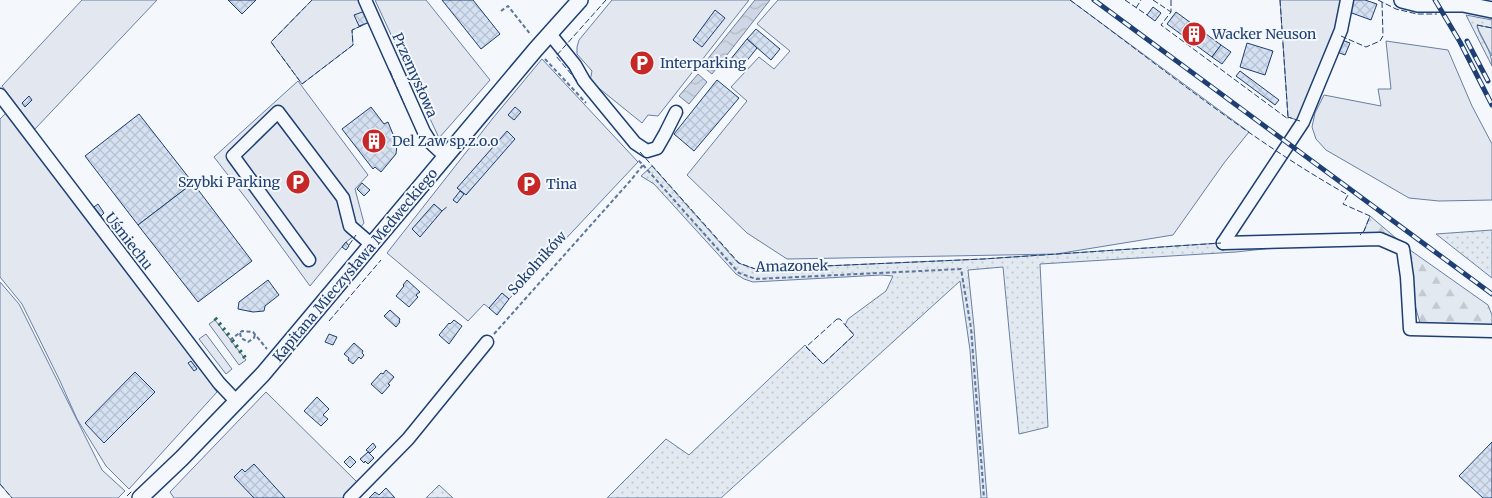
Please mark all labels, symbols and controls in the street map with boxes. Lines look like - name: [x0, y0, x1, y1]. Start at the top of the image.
- building icon: Wacker Neuson: [1181, 21, 1207, 47]
- place label: Wacker Neuson: [1211, 25, 1316, 43]
- street label: Przemysłowa: [388, 30, 442, 121]
- parking icon: Interparking: [629, 50, 655, 76]
- place label: Interparking: [660, 54, 747, 72]
- building icon: Del Zaw sp.z.o.o: [361, 128, 387, 154]
- place label: Del Zaw sp.z.o.o: [392, 132, 498, 150]
- street label: Kapitana Mieczysława Medweckiego: [269, 165, 441, 365]
- parking icon: Szybki Parking: [285, 169, 311, 195]
- parking icon: Tina: [516, 171, 542, 197]
- place label: Szybki Parking: [178, 173, 281, 191]
- place label: Tina: [546, 175, 578, 193]
- street label: Uśmiechu: [101, 209, 157, 273]
- street label: Sokolników: [504, 227, 570, 299]
- street label: Amazonek: [755, 256, 829, 276]

